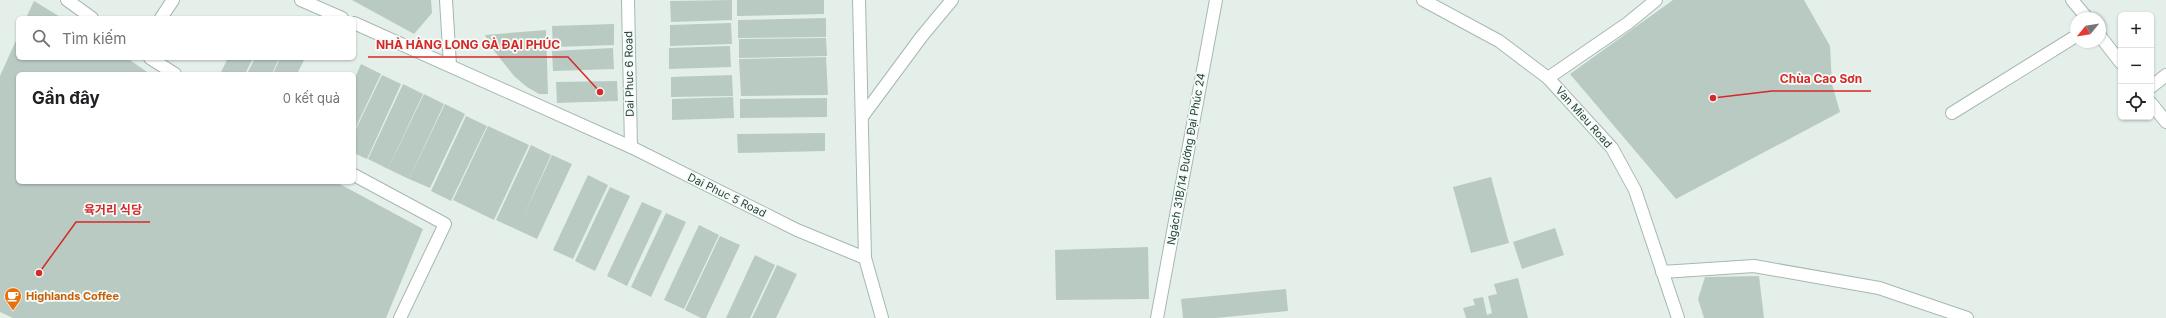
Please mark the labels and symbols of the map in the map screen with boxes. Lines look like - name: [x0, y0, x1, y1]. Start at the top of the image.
- north arrow: [2070, 12, 2106, 48]
- street label: Dai Phuc 6 Road: [621, 31, 637, 117]
- callout: NHÀ HÀNG LONG GÀ ĐẠI PHÚC: [368, 33, 568, 57]
- text: NHÀ HÀNG LONG GÀ ĐẠI PHÚC: [376, 37, 560, 52]
- callout: Chùa Cao Sơn: [1772, 67, 1871, 91]
- text: Chùa Cao Sơn: [1780, 71, 1862, 86]
- street label: Ngách 31B/14 Đường Đại Phúc 24: [1164, 72, 1208, 246]
- street label: Van Mieu Road: [1553, 83, 1615, 151]
- street label: Dai Phuc 5 Road: [685, 170, 769, 220]
- callout: 육거리 식당: [76, 198, 150, 222]
- text: 육거리 식당: [84, 202, 142, 217]
- cafe icon: Highlands Coffee: [3, 286, 23, 311]
- place label: Highlands Coffee: [26, 289, 119, 303]

